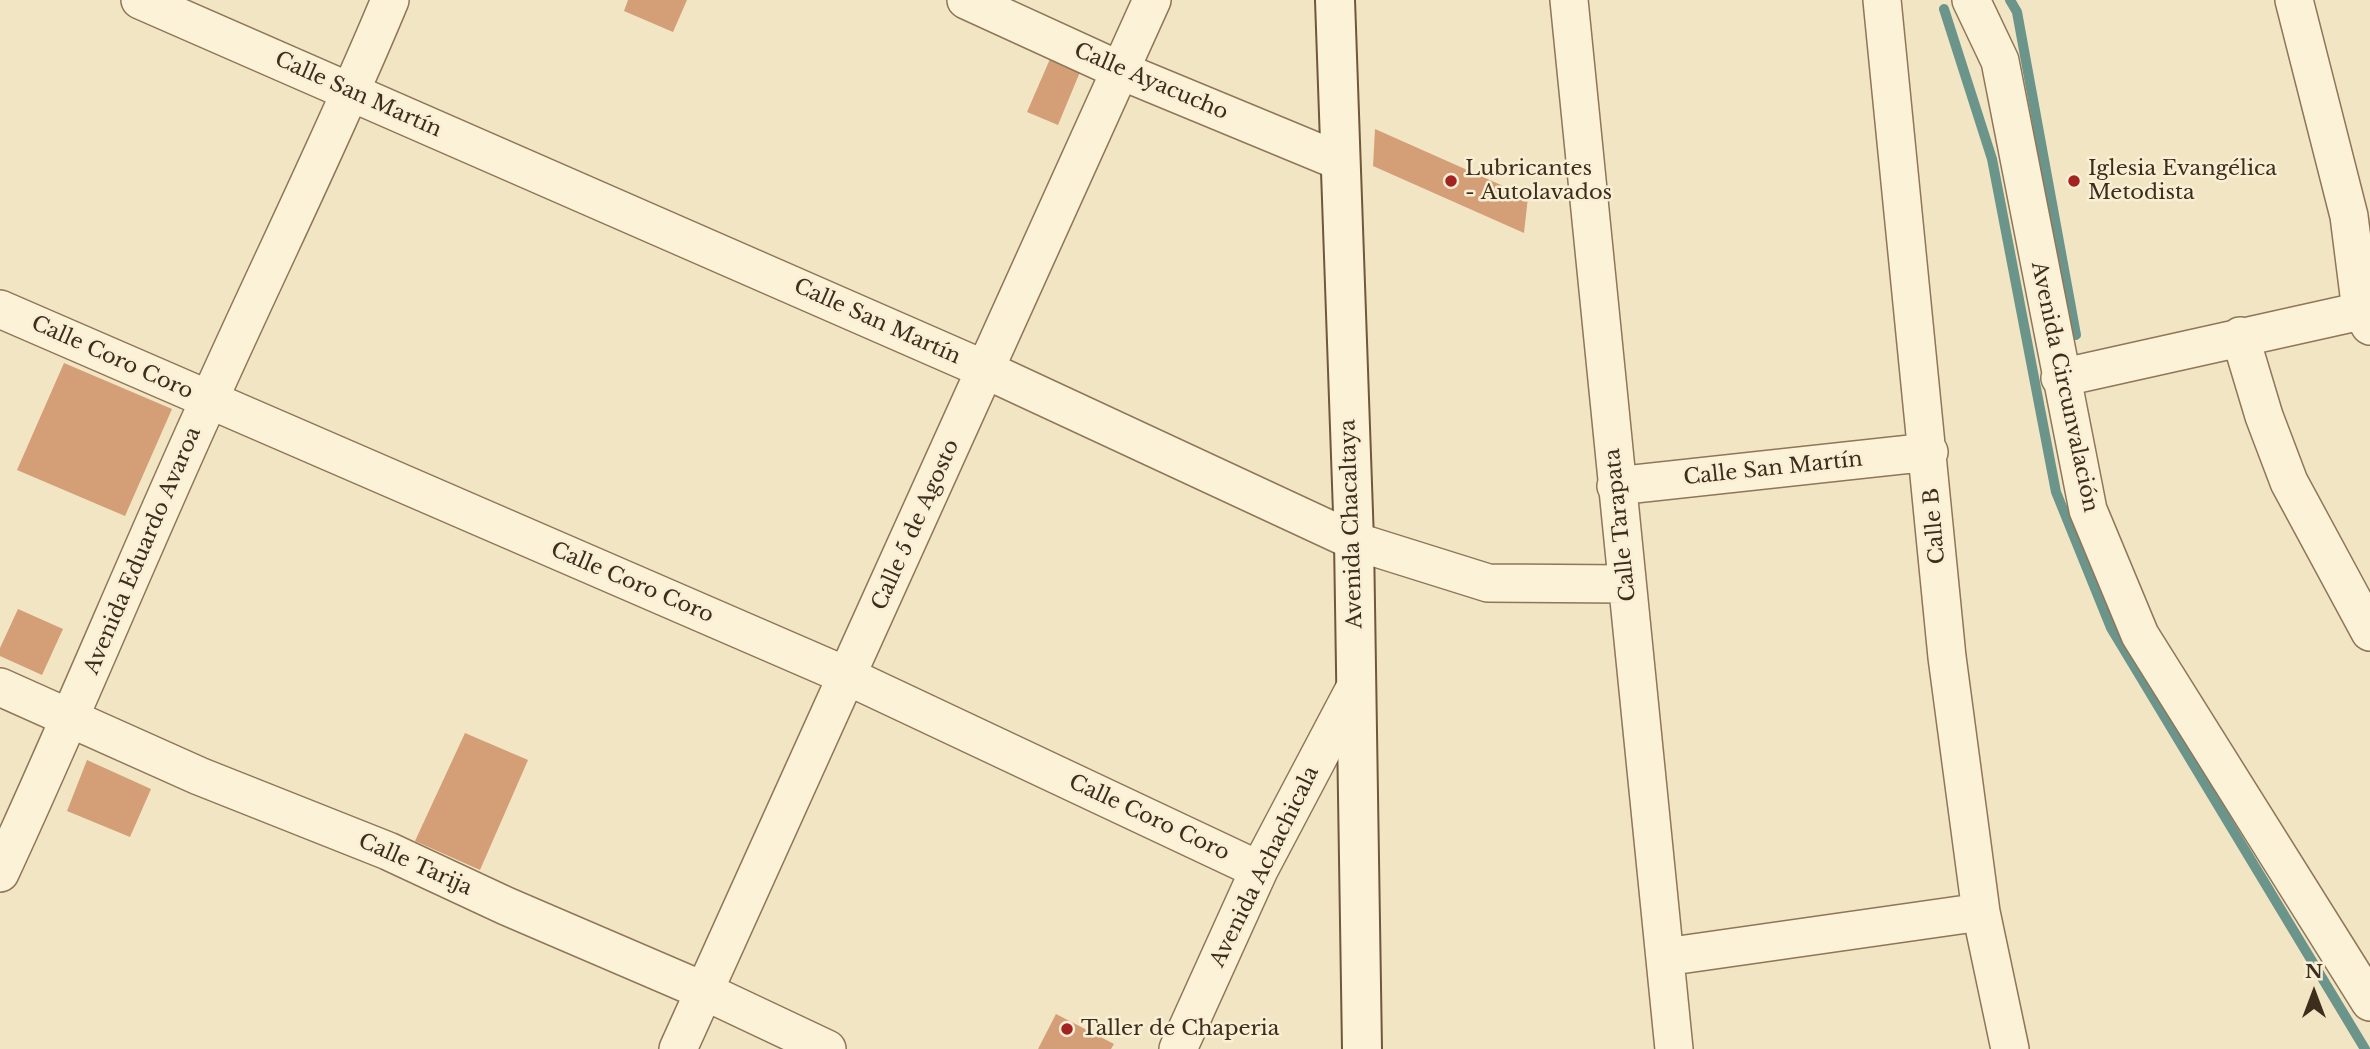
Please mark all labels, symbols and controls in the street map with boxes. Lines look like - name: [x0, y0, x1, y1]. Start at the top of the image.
- street label: Calle Ayacucho: [1070, 38, 1232, 126]
- street label: Calle San Martín: [271, 47, 445, 143]
- place label: Lubricantes - Autolavados: [1465, 156, 1612, 206]
- place label: Iglesia Evangélica Metodista: [2088, 156, 2277, 206]
- marker: Lubricantes - Autolavados: [1443, 173, 1459, 189]
- marker: Iglesia Evangélica Metodista: [2066, 173, 2082, 189]
- street label: Avenida Circunvalación: [2025, 259, 2103, 515]
- street label: Calle San Martín: [790, 274, 964, 370]
- street label: Calle Coro Coro: [27, 311, 197, 405]
- street label: Avenida Chacaltaya: [1336, 419, 1368, 629]
- street label: Avenida Eduardo Avaroa: [79, 424, 207, 678]
- street label: Calle 5 de Agosto: [867, 436, 965, 614]
- street label: Calle Tarapata: [1600, 447, 1642, 603]
- street label: Calle San Martín: [1682, 447, 1864, 491]
- street label: Calle B: [1919, 487, 1951, 565]
- street label: Calle Coro Coro: [547, 537, 717, 629]
- street label: Avenida Achachicala: [1205, 762, 1325, 972]
- street label: Calle Coro Coro: [1065, 770, 1233, 866]
- street label: Calle Tarija: [354, 829, 476, 901]
- north arrow: [2279, 958, 2349, 1028]
- text: N: [2305, 960, 2323, 983]
- place label: Taller de Chaperia: [1081, 1016, 1279, 1042]
- marker: Taller de Chaperia: [1059, 1021, 1075, 1037]

